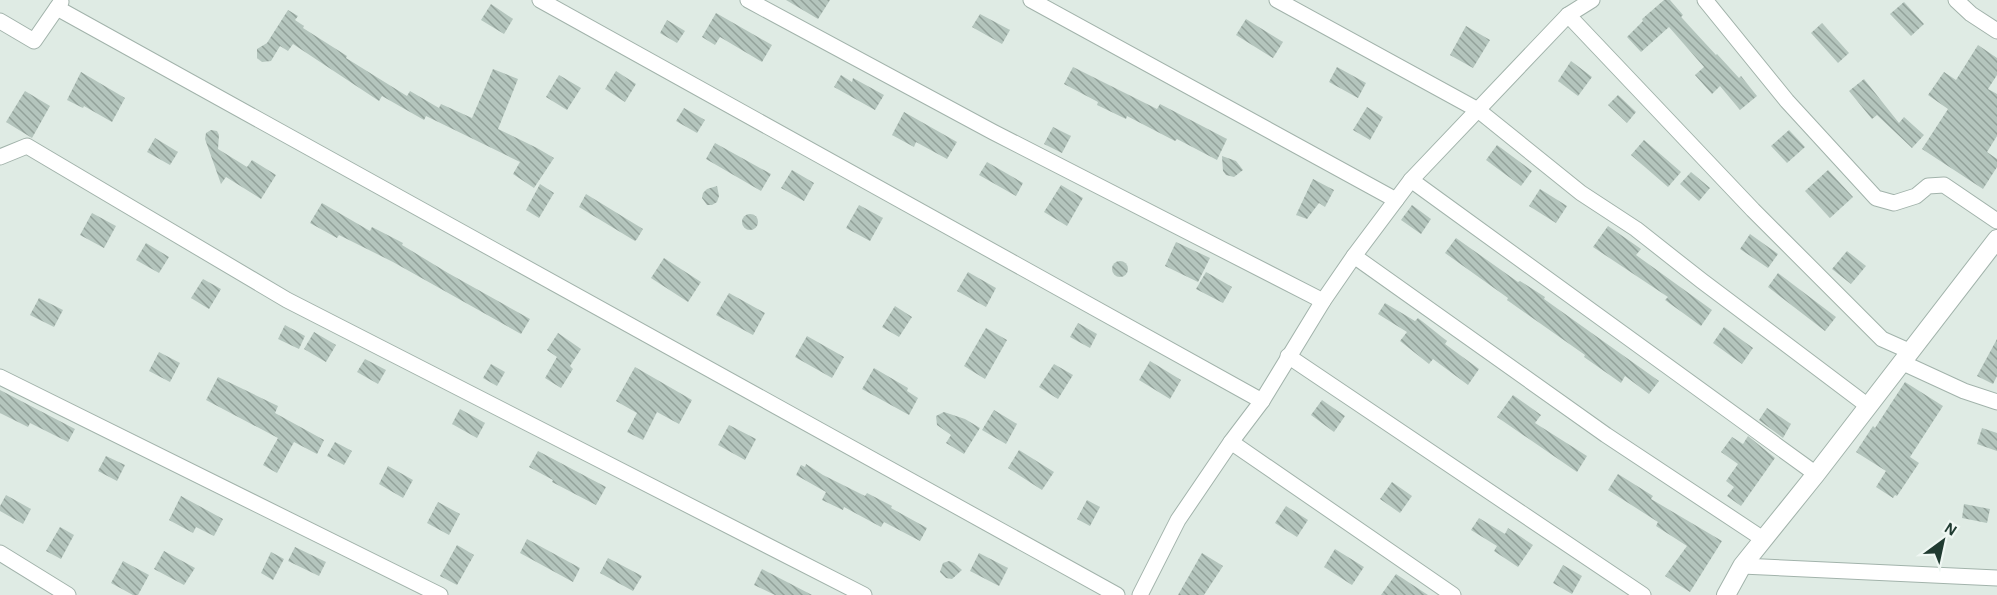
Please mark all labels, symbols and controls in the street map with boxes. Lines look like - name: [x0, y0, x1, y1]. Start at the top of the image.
- north arrow: [1913, 511, 1973, 571]
- text: N: [1942, 520, 1960, 539]

